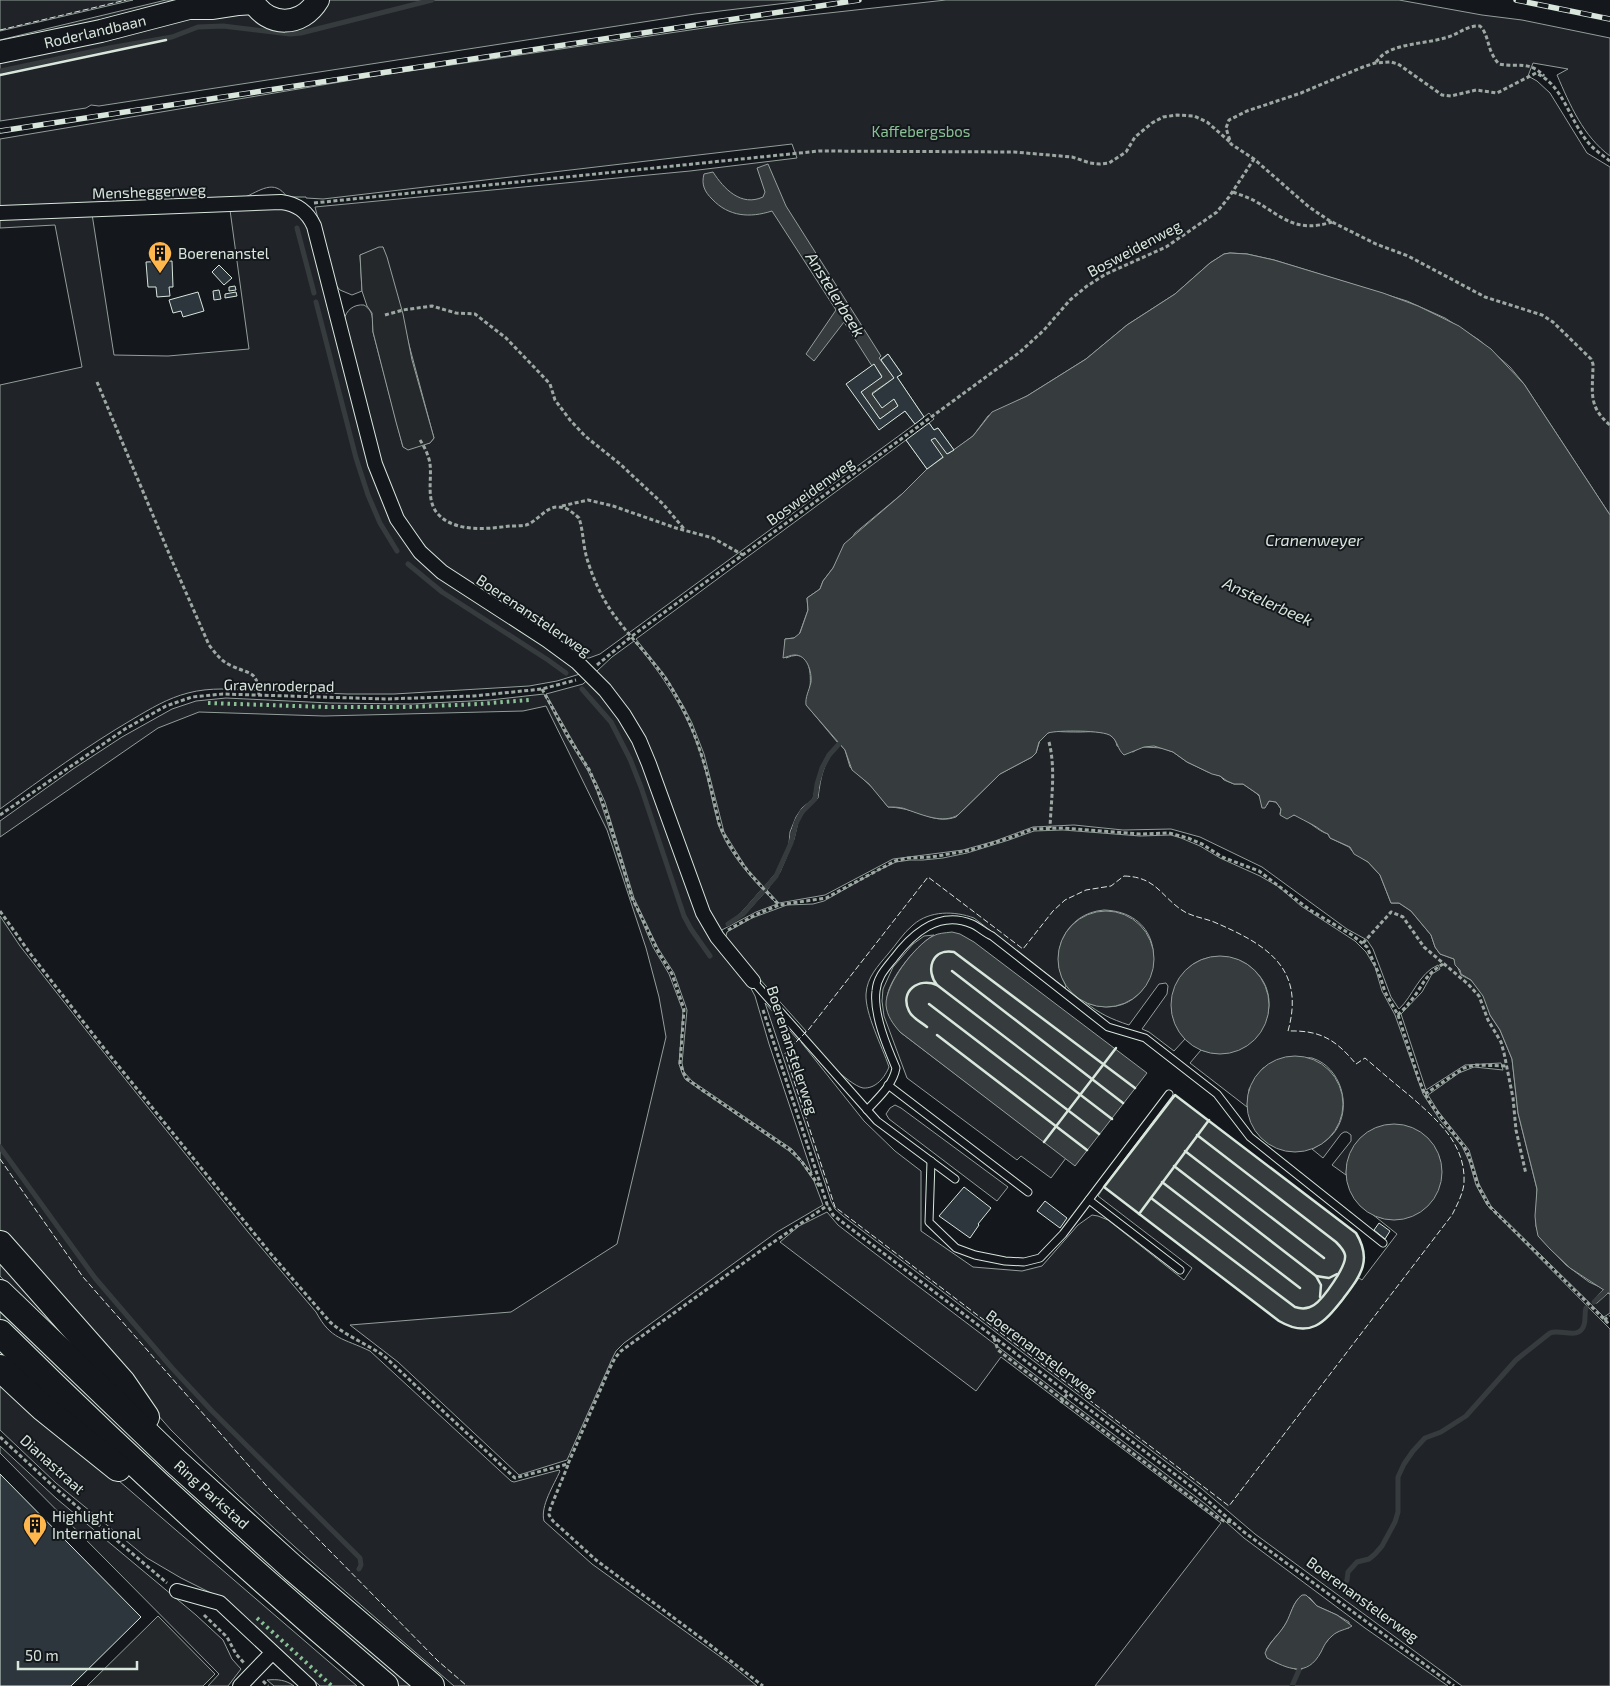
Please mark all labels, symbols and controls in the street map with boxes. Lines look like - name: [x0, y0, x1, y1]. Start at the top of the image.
- street label: Roderlandbaan: [42, 11, 148, 51]
- park label: Kaffebergsbos: [872, 122, 970, 140]
- street label: Mensheggerweg: [92, 180, 207, 202]
- street label: Bosweidenweg: [1084, 215, 1185, 280]
- building icon: Boerenanstel: [147, 240, 173, 274]
- place label: Boerenanstel: [178, 244, 270, 262]
- water label: Anstelerbeek: [802, 247, 870, 340]
- street label: Bosweidenweg: [763, 453, 858, 529]
- water label: Cranenweyer: [1265, 530, 1363, 550]
- street label: Boerenanstelerweg: [473, 570, 595, 660]
- water label: Anstelerbeek: [1219, 572, 1316, 629]
- street label: Gravenroderpad: [223, 675, 335, 695]
- street label: Boerenanstelerweg: [764, 983, 822, 1117]
- street label: Boerenanstelerweg: [983, 1305, 1101, 1401]
- street label: Dianastraat: [17, 1430, 89, 1498]
- street label: Ring Parkstad: [171, 1456, 253, 1532]
- place label: Highlight International: [52, 1507, 141, 1542]
- building icon: Highlight International: [22, 1512, 48, 1546]
- street label: Boerenanstelerweg: [1303, 1552, 1423, 1646]
- scale bar: [18, 1638, 136, 1670]
- text: 50 m: [25, 1646, 59, 1664]

